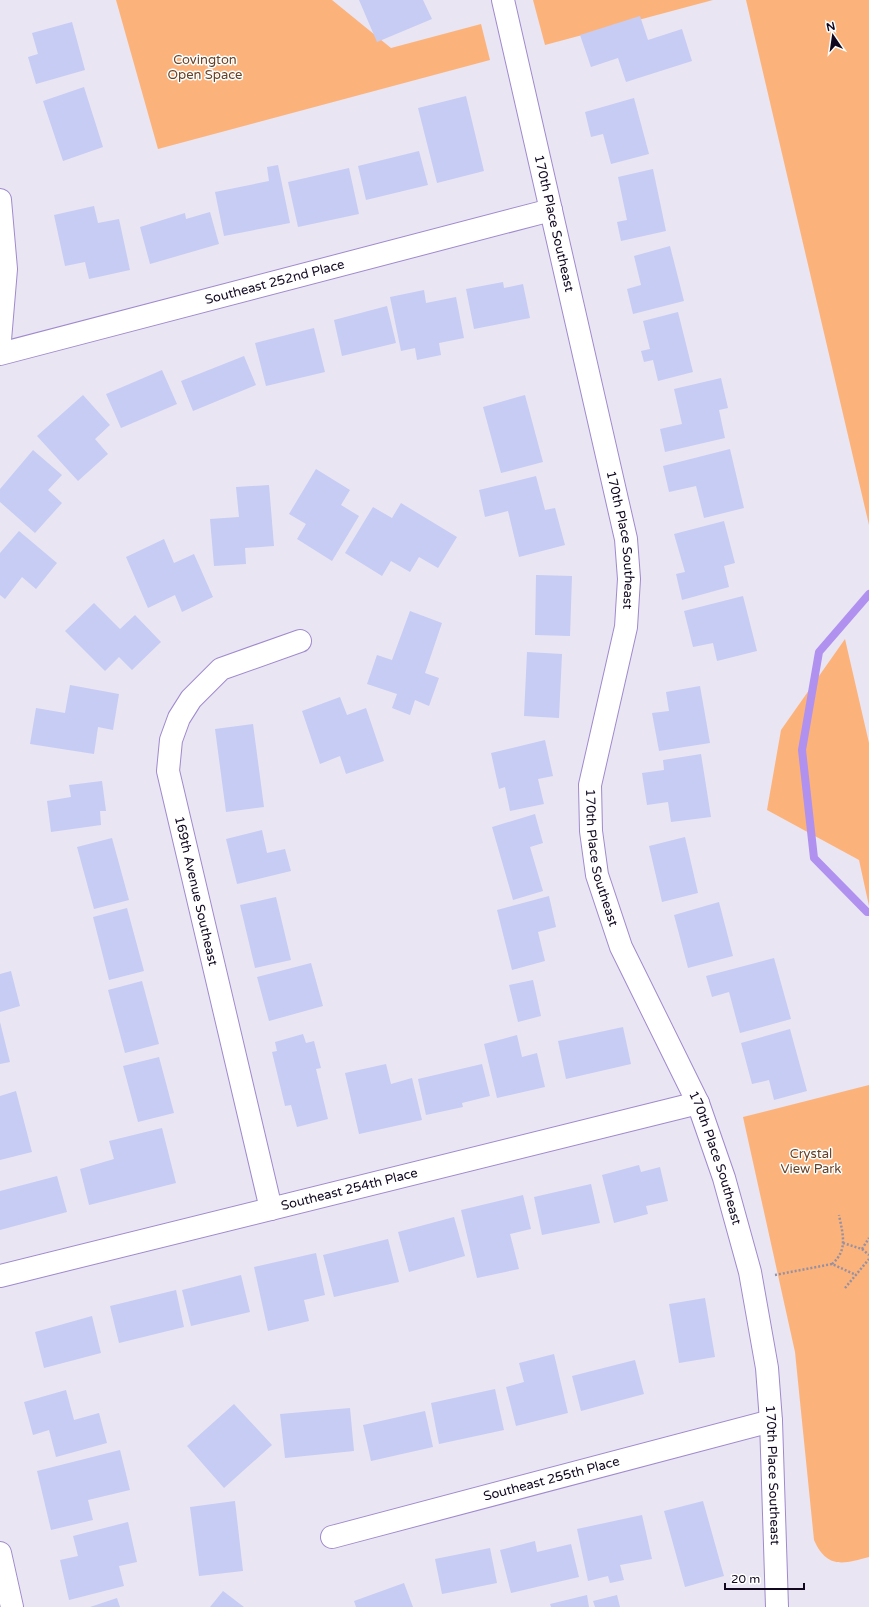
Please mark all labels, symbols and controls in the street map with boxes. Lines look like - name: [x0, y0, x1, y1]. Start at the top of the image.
- north arrow: [813, 16, 853, 56]
- text: N: [825, 19, 837, 34]
- park label: Covington Open Space: [168, 52, 242, 83]
- street label: 170th Place Southeast: [531, 153, 577, 293]
- street label: Southeast 252nd Place: [203, 256, 346, 308]
- street label: 170th Place Southeast: [603, 469, 637, 610]
- street label: 170th Place Southeast: [582, 789, 622, 928]
- street label: 169th Avenue Southeast: [171, 815, 221, 967]
- street label: 170th Place Southeast: [685, 1088, 745, 1227]
- park label: Crystal View Park: [781, 1146, 841, 1177]
- street label: Southeast 254th Place: [279, 1165, 419, 1214]
- street label: 170th Place Southeast: [762, 1404, 783, 1545]
- street label: Southeast 255th Place: [482, 1453, 621, 1505]
- scale bar: [725, 1565, 804, 1591]
- text: 20 m: [731, 1572, 760, 1586]

